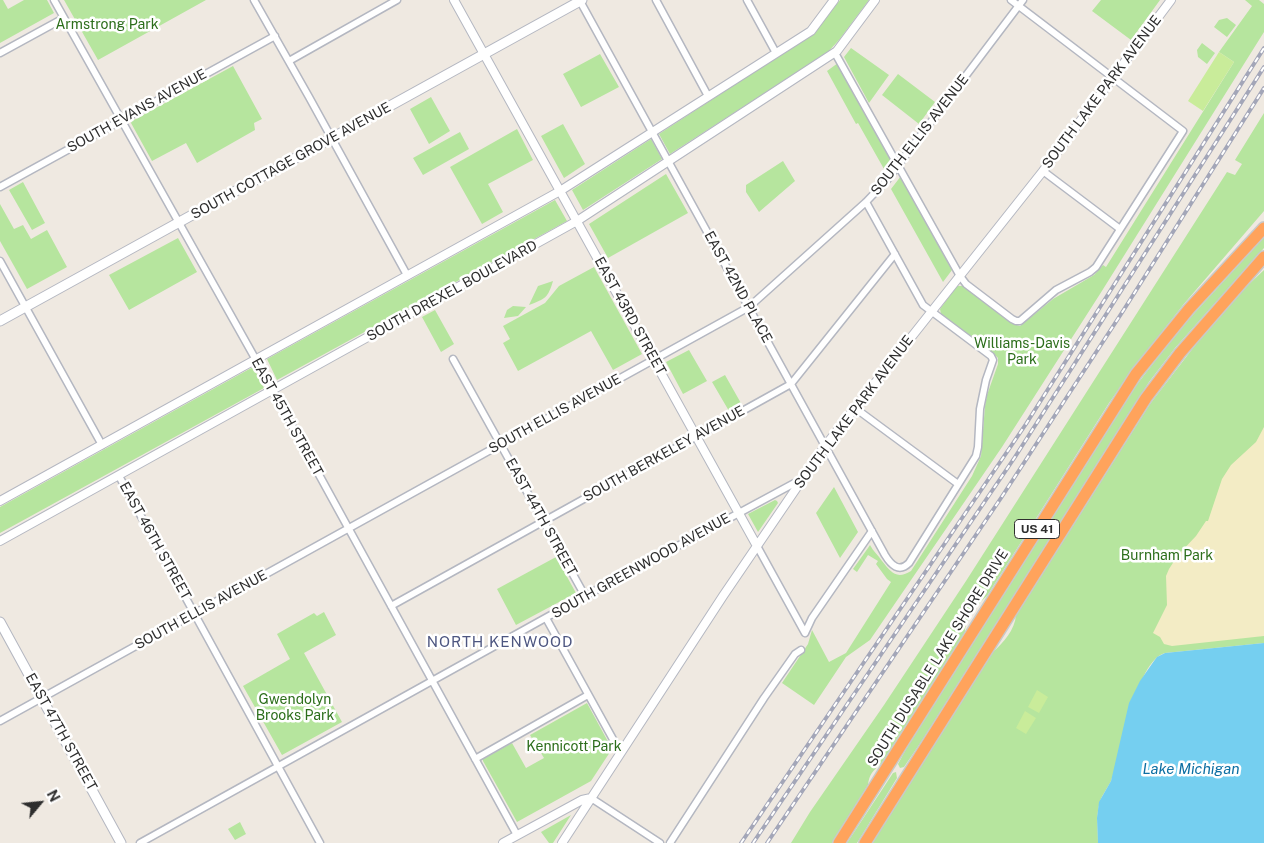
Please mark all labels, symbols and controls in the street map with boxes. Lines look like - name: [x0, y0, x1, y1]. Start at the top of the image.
- street label: SOUTH LAKE PARK AVENUE: [1039, 12, 1165, 172]
- park label: Armstrong Park: [55, 17, 159, 33]
- street label: SOUTH EVANS AVENUE: [64, 66, 210, 156]
- street label: SOUTH ELLIS AVENUE: [868, 71, 972, 199]
- street label: SOUTH COTTAGE GROVE AVENUE: [188, 99, 394, 223]
- street label: EAST 42ND PLACE: [700, 228, 776, 346]
- street label: SOUTH DREXEL BOULEVARD: [364, 237, 540, 345]
- street label: EAST 43RD STREET: [591, 254, 669, 378]
- street label: SOUTH LAKE PARK AVENUE: [791, 332, 917, 492]
- park label: Williams-Davis Park: [974, 336, 1070, 368]
- street label: EAST 45TH STREET: [248, 355, 326, 479]
- street label: SOUTH ELLIS AVENUE: [486, 371, 624, 457]
- street label: SOUTH BERKELEY AVENUE: [580, 403, 748, 505]
- street label: EAST 44TH STREET: [502, 455, 580, 579]
- street label: EAST 46TH STREET: [116, 479, 194, 603]
- street label: SOUTH GREENWOOD AVENUE: [549, 510, 733, 622]
- road number: US 41: [1014, 520, 1060, 538]
- street label: SOUTH DUSABLE LAKE SHORE DRIVE: [864, 546, 1012, 770]
- park label: Burnham Park: [1121, 548, 1213, 564]
- street label: SOUTH ELLIS AVENUE: [132, 567, 270, 653]
- district label: NORTH KENWOOD: [425, 633, 575, 651]
- street label: EAST 47TH STREET: [22, 670, 100, 794]
- park label: Gwendolyn Brooks Park: [256, 692, 334, 724]
- park label: Kennicott Park: [526, 739, 622, 755]
- water label: Lake Michigan: [1142, 760, 1240, 778]
- north arrow: [15, 778, 65, 828]
- text: N: [44, 787, 63, 805]

